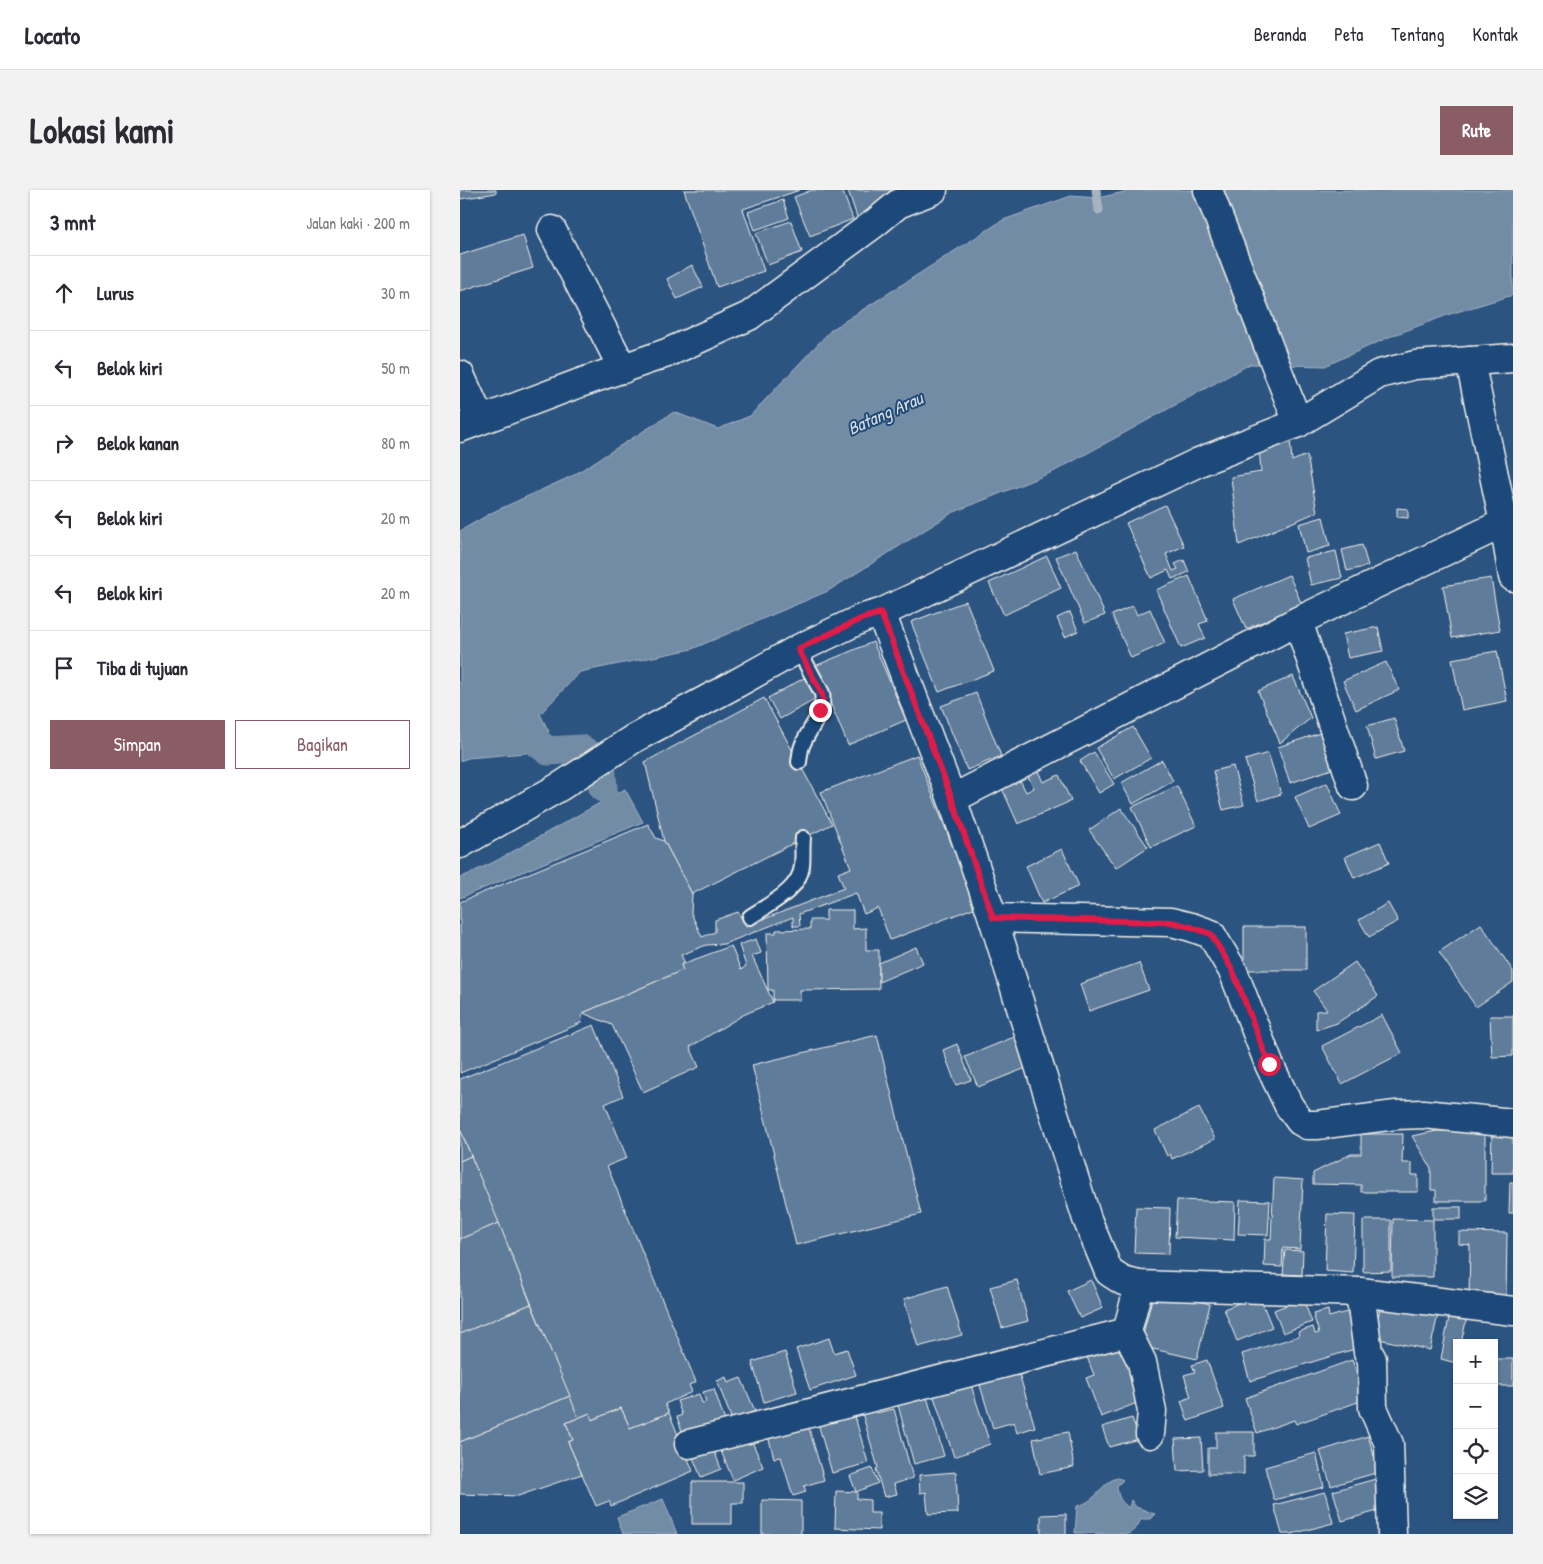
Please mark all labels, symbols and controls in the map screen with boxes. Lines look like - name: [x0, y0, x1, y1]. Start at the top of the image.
- text: Locato: [25, 19, 80, 51]
- text: Beranda: [1254, 22, 1306, 47]
- text: Peta: [1334, 22, 1363, 47]
- text: Tentang: [1391, 22, 1444, 47]
- text: Kontak: [1472, 22, 1518, 47]
- button: Rute: [1440, 106, 1513, 155]
- text: Lokasi kami: [30, 107, 175, 154]
- text: 3 mnt: [50, 208, 95, 237]
- text: Jalan kaki · 200 m: [306, 212, 410, 234]
- icon: ahead: [50, 279, 78, 307]
- text: Lurus: [97, 280, 134, 306]
- text: 30 m: [381, 282, 410, 304]
- icon: left: [50, 354, 78, 382]
- text: Belok kiri: [97, 355, 163, 381]
- text: 50 m: [382, 357, 410, 379]
- water label: Batang Arau: [844, 385, 928, 441]
- icon: right: [50, 429, 78, 457]
- text: Belok kanan: [97, 430, 179, 456]
- text: 80 m: [381, 432, 410, 454]
- icon: left: [50, 504, 78, 532]
- text: Belok kiri: [97, 505, 163, 531]
- text: 20 m: [381, 507, 410, 529]
- icon: left: [50, 579, 78, 607]
- text: Belok kiri: [97, 580, 163, 606]
- text: 20 m: [381, 582, 410, 604]
- icon: arrive: [50, 654, 78, 682]
- text: Tiba di tujuan: [97, 655, 188, 681]
- route end: [809, 699, 832, 722]
- button: Simpan: [50, 720, 225, 769]
- button: Bagikan: [235, 720, 410, 769]
- route start: [1258, 1053, 1281, 1076]
- map controls: [1453, 1339, 1498, 1519]
- button: +: [1453, 1339, 1498, 1384]
- button: −: [1453, 1384, 1498, 1429]
- button: locate: [1453, 1429, 1498, 1474]
- button: layers: [1453, 1474, 1498, 1519]

